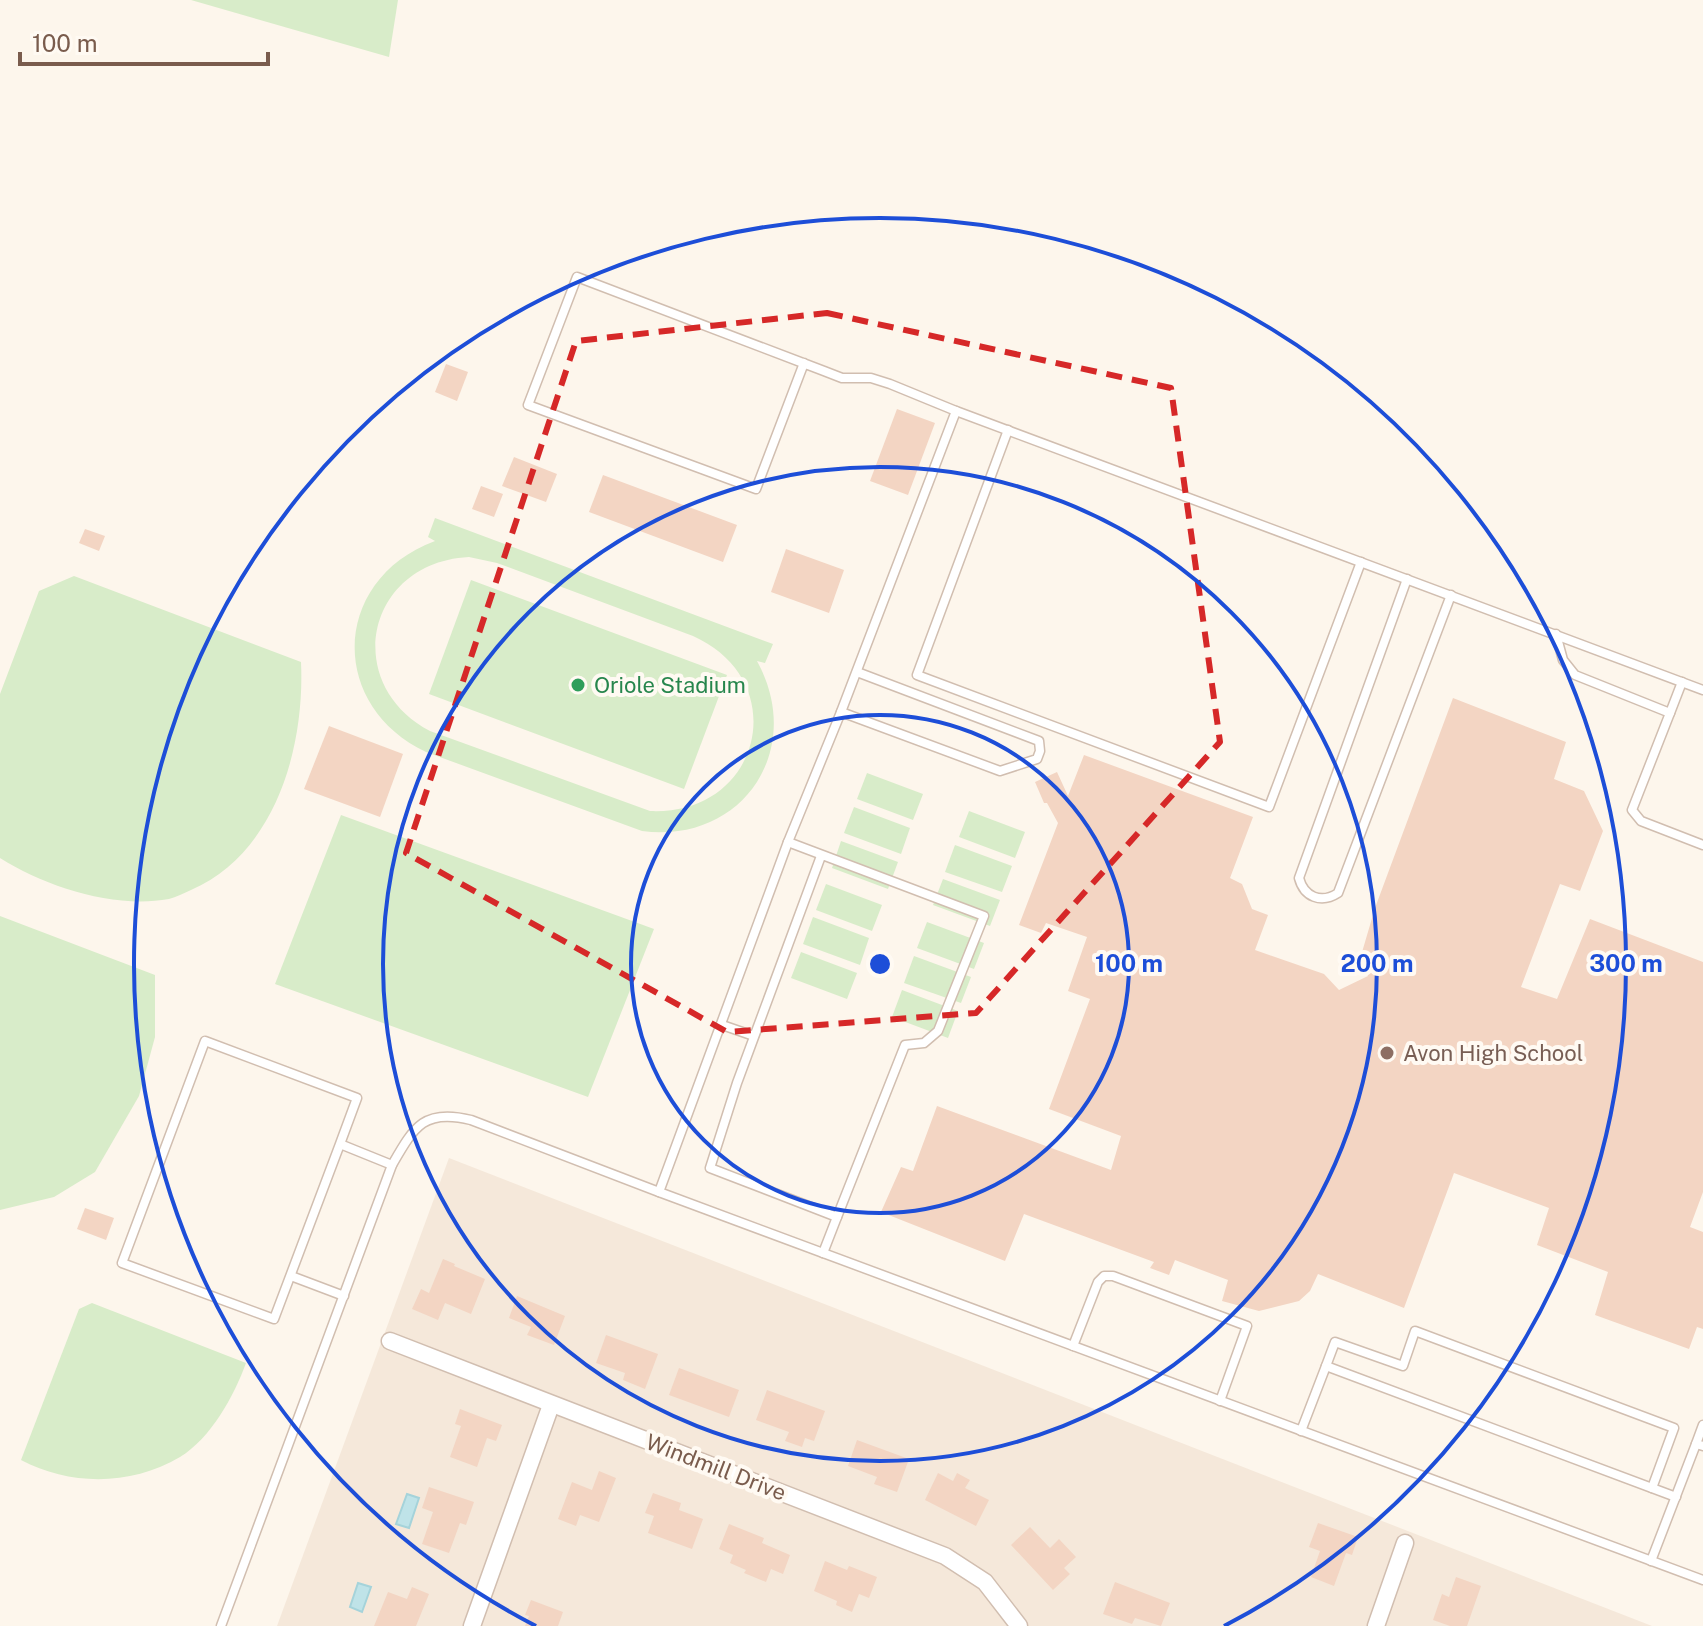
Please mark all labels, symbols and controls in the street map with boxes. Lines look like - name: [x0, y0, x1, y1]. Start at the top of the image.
- scale bar: [20, 16, 268, 66]
- text: 100 m: [32, 29, 98, 57]
- place label: Oriole Stadium: [594, 672, 746, 698]
- marker: Oriole Stadium: [569, 676, 587, 694]
- text: 100 m: [1095, 949, 1163, 977]
- text: 200 m: [1340, 949, 1414, 977]
- text: 300 m: [1589, 949, 1663, 977]
- centre of rings: [866, 950, 894, 978]
- place label: Avon High School: [1403, 1040, 1583, 1066]
- marker: Avon High School: [1378, 1044, 1396, 1062]
- street label: Windmill Drive: [642, 1428, 790, 1506]

